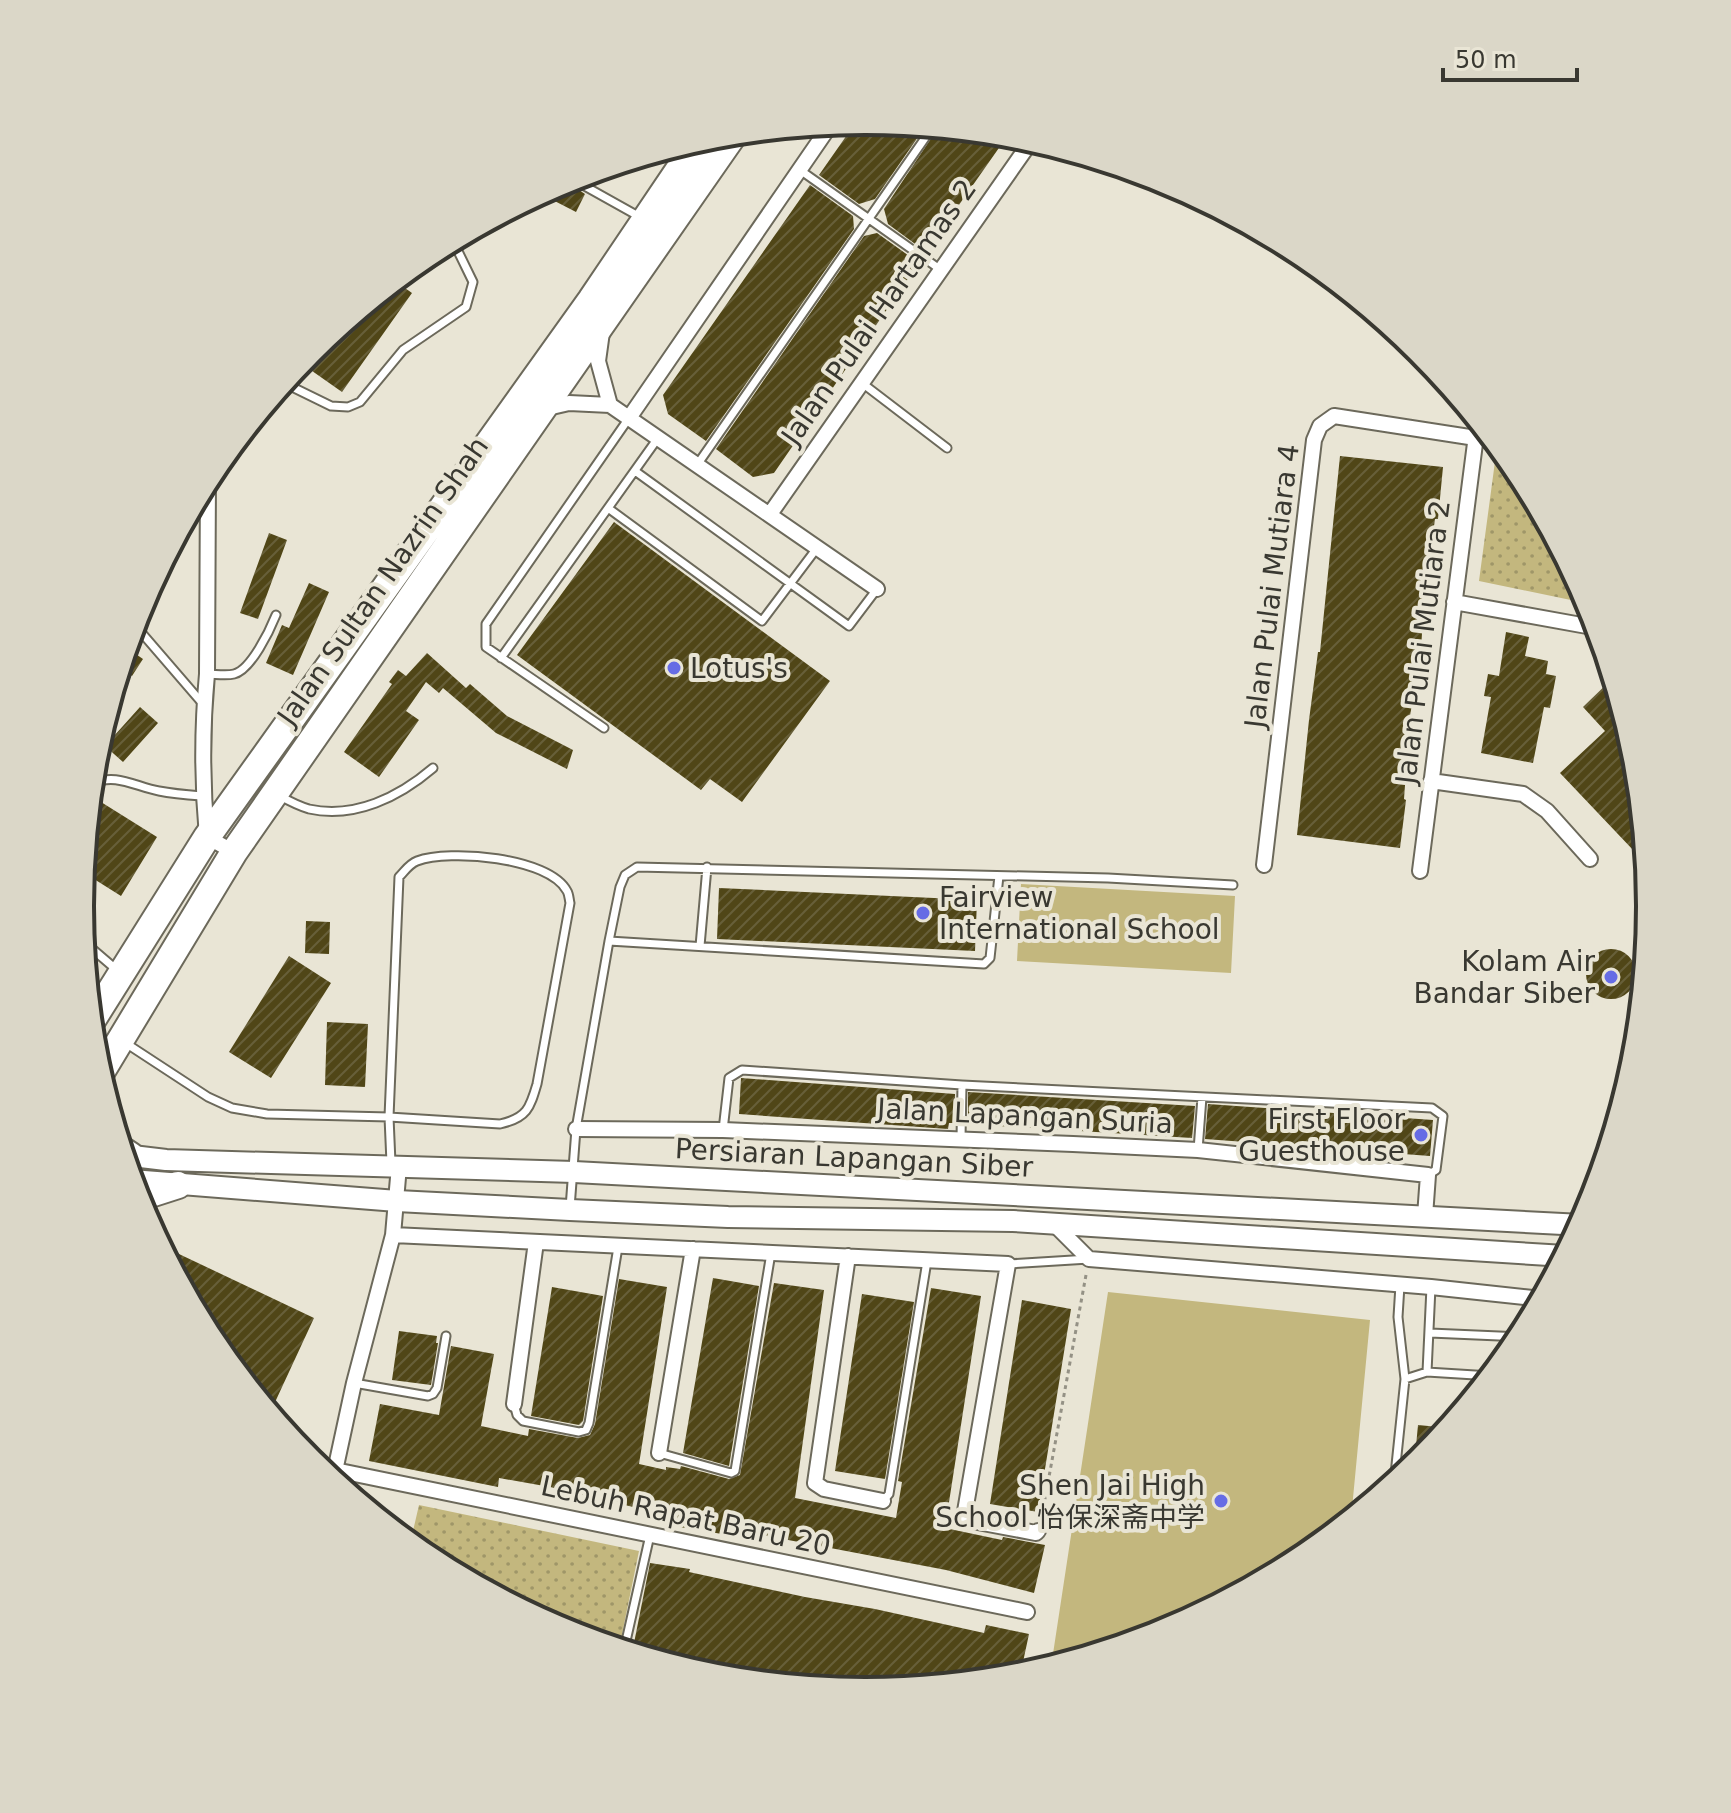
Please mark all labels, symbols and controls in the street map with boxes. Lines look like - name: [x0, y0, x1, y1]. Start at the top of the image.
- scale bar: [1443, 32, 1577, 82]
- text: 50 m: [1455, 46, 1517, 74]
- street label: Jalan Pulai Hartamas 2: [774, 173, 983, 453]
- street label: Jalan Sultan Nazrin Shah: [270, 431, 495, 733]
- street label: Jalan Pulai Mutiara 4: [1238, 442, 1306, 732]
- street label: Jalan Pulai Mutiara 2: [1389, 498, 1457, 788]
- place label: Lotus's: [690, 652, 788, 685]
- marker: Lotus's: [665, 659, 683, 677]
- place label: Fairview International School: [939, 881, 1220, 946]
- marker: Fairview International School: [914, 904, 932, 922]
- place label: Kolam Air Bandar Siber: [1413, 945, 1595, 1010]
- marker: Kolam Air Bandar Siber: [1602, 968, 1620, 986]
- street label: Jalan Lapangan Suria: [874, 1092, 1174, 1140]
- place label: First Floor Guesthouse: [1238, 1103, 1405, 1168]
- marker: First Floor Guesthouse: [1412, 1126, 1430, 1144]
- street label: Persiaran Lapangan Siber: [674, 1132, 1034, 1184]
- street label: Lebuh Rapat Baru 20: [538, 1469, 834, 1563]
- place label: Shen Jai High School 怡保深斋中学: [935, 1469, 1205, 1534]
- marker: Shen Jai High School 怡保深斋中学: [1212, 1492, 1230, 1510]

